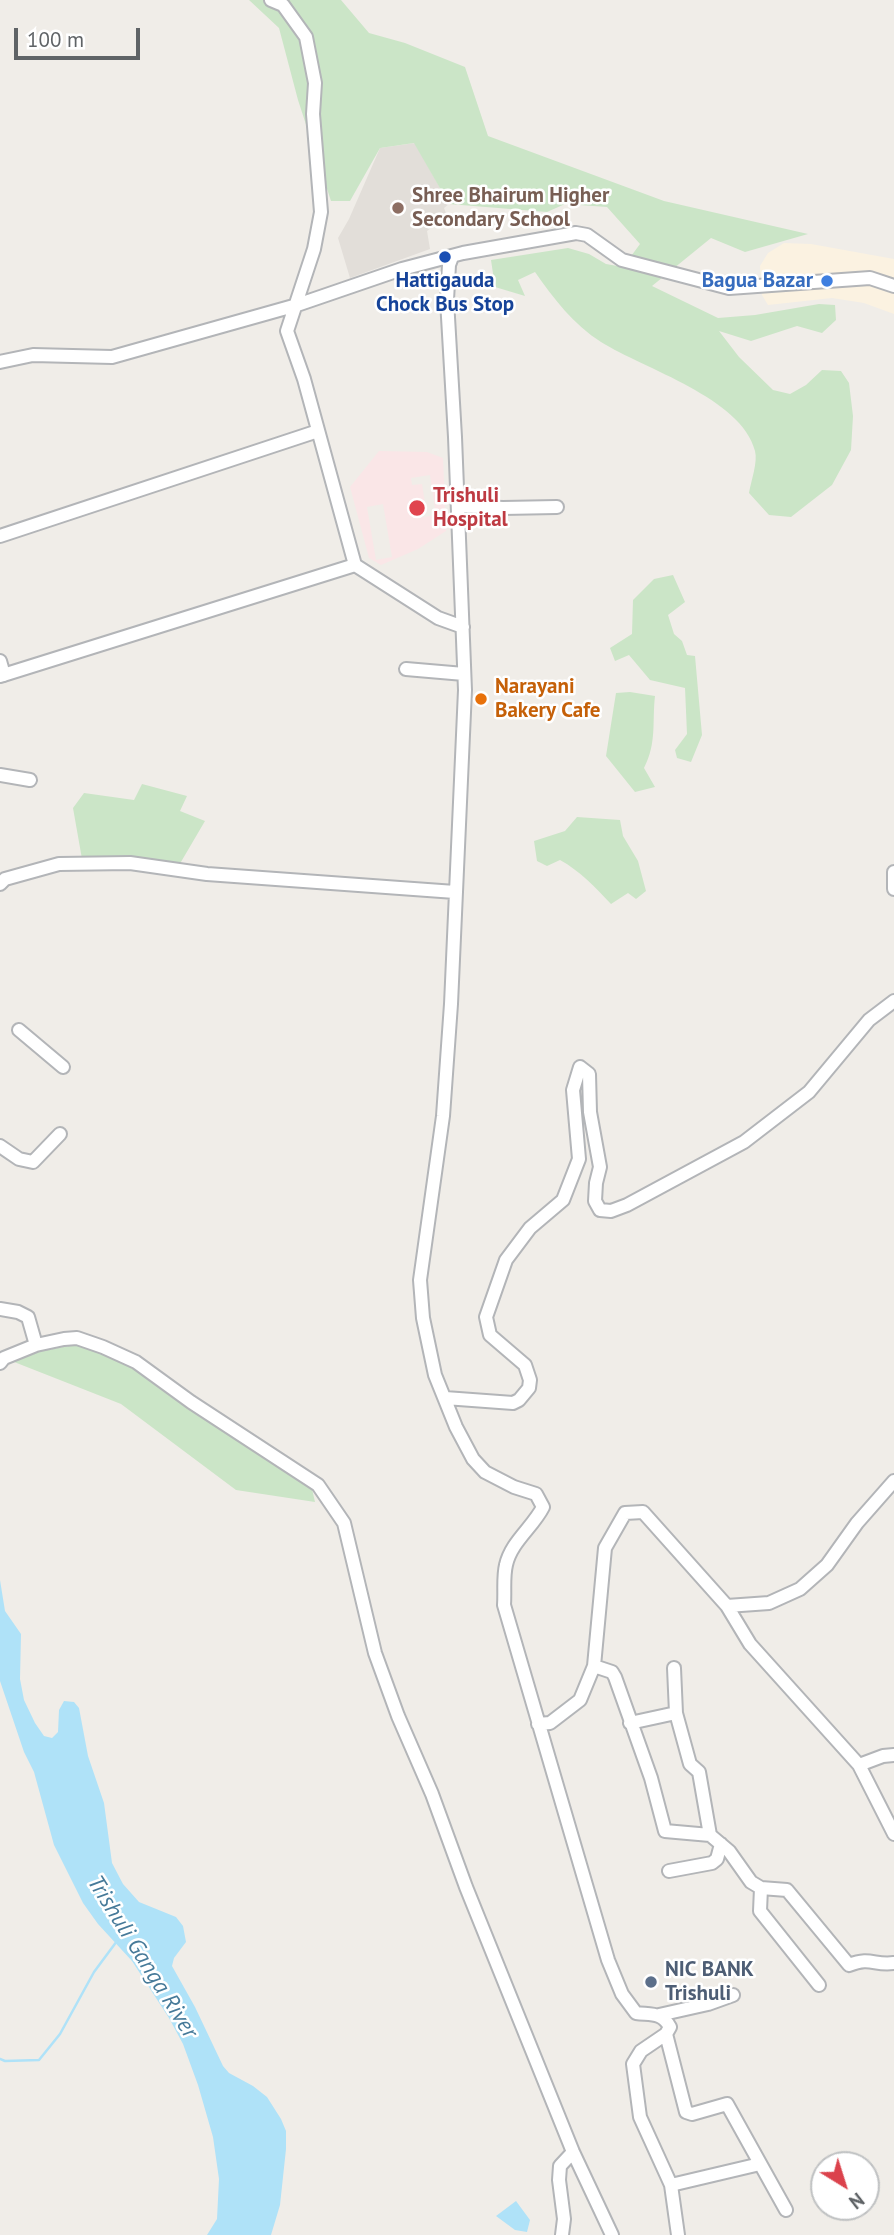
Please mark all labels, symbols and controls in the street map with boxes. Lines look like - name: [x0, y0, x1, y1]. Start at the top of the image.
- scale bar: [18, 14, 144, 58]
- text: 100 m: [27, 26, 84, 53]
- place label: Shree Bhairum Higher Secondary School: [412, 183, 609, 233]
- marker: Shree Bhairum Higher Secondary School: [390, 200, 406, 216]
- marker: Hattigauda Chock Bus Stop: [437, 249, 453, 265]
- place label: Hattigauda Chock Bus Stop: [376, 268, 514, 318]
- place label: Bagua Bazar: [702, 268, 813, 294]
- marker: Bagua Bazar: [819, 273, 835, 289]
- place label: Trishuli Hospital: [433, 483, 508, 533]
- marker: Trishuli Hospital: [407, 498, 427, 518]
- place label: Narayani Bakery Cafe: [495, 674, 601, 724]
- marker: Narayani Bakery Cafe: [473, 691, 489, 707]
- water label: Trishuli Ganga River: [81, 1870, 203, 2044]
- place label: NIC BANK Trishuli: [665, 1957, 754, 2007]
- marker: NIC BANK Trishuli: [643, 1974, 659, 1990]
- north arrow: [810, 2151, 880, 2221]
- text: N: [844, 2188, 869, 2214]

